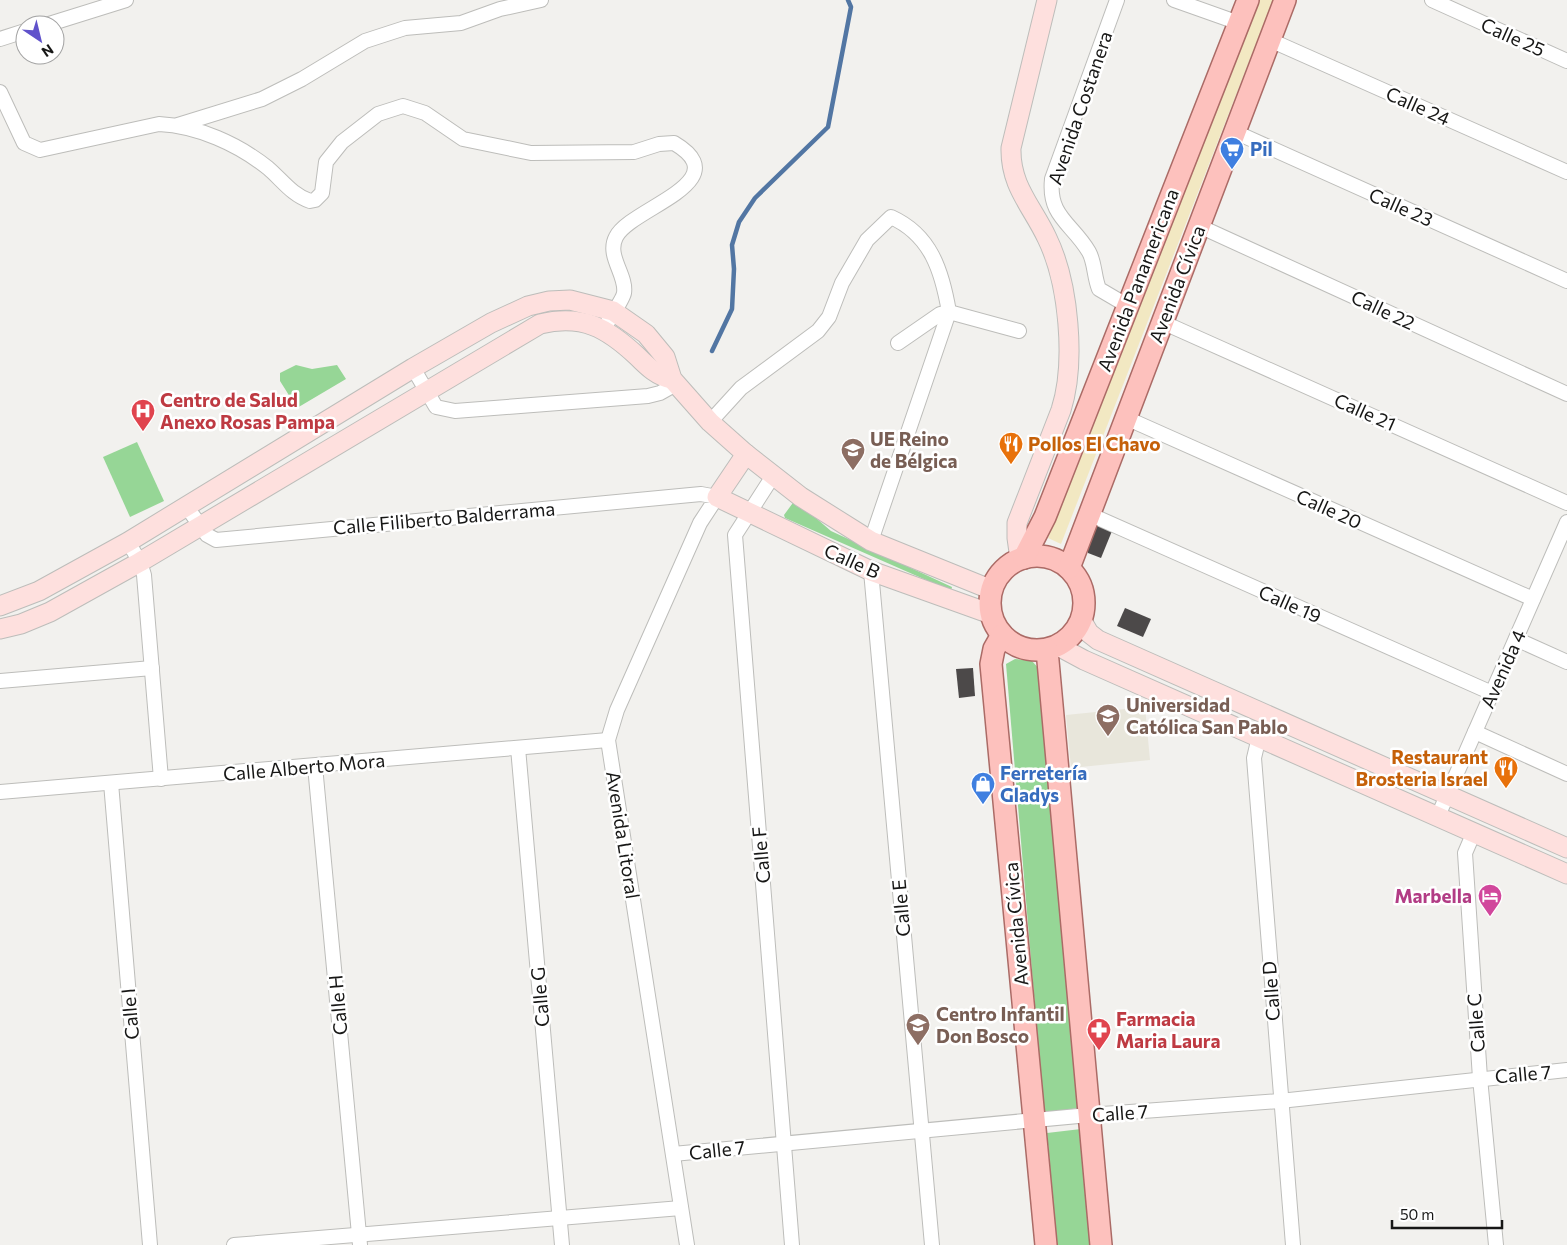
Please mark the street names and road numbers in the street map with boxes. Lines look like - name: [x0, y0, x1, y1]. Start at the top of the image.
- street label: Calle 25: [1478, 12, 1549, 61]
- street label: Avenida Costanera: [1042, 28, 1117, 188]
- street label: Calle 24: [1383, 81, 1454, 130]
- street label: Calle 23: [1366, 182, 1437, 231]
- street label: Avenida Panamericana: [1092, 185, 1183, 375]
- street label: Avenida Cívica: [1144, 222, 1209, 346]
- street label: Calle 22: [1348, 285, 1419, 334]
- street label: Calle 21: [1331, 388, 1400, 435]
- street label: Calle 20: [1293, 484, 1365, 533]
- street label: Calle Filiberto Balderrama: [332, 496, 556, 539]
- street label: Calle B: [821, 538, 884, 583]
- street label: Calle 19: [1255, 580, 1325, 627]
- street label: Avenida 4: [1475, 626, 1530, 712]
- street label: Calle Alberto Mora: [222, 748, 386, 785]
- street label: Avenida Litoral: [602, 769, 645, 900]
- street label: Calle F: [747, 825, 774, 885]
- street label: Avenida Cívica: [999, 861, 1032, 987]
- street label: Calle E: [887, 878, 914, 938]
- street label: Calle D: [1257, 960, 1284, 1022]
- street label: Calle G: [525, 966, 554, 1028]
- street label: Calle H: [323, 974, 352, 1036]
- street label: Calle I: [116, 987, 143, 1041]
- street label: Calle C: [1462, 993, 1489, 1053]
- street label: Calle 7: [1494, 1060, 1552, 1087]
- street label: Calle 7: [1091, 1099, 1149, 1126]
- street label: Calle 7: [688, 1135, 746, 1164]

